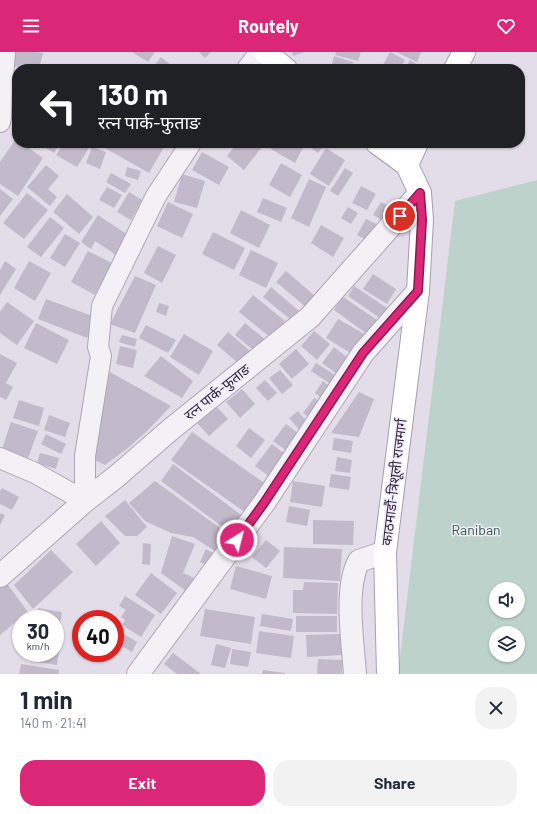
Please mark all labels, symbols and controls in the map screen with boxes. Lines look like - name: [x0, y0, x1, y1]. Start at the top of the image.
- icon: menu: [20, 15, 42, 37]
- text: Routely: [238, 15, 299, 37]
- icon: heart: [495, 15, 517, 37]
- text: 130 m: [98, 77, 168, 111]
- icon: left: [32, 80, 84, 132]
- text: रत्न पार्क-फुताङ: [98, 111, 201, 133]
- pin: [383, 199, 417, 233]
- icon: arrive: [389, 205, 411, 227]
- street label: रत्न पार्क-फुताङ: [180, 359, 255, 425]
- street label: काठमाडौं-त्रिशूली राजमार्ग: [377, 416, 412, 547]
- position arrow: [216, 519, 258, 561]
- park label: Raniban: [451, 521, 501, 538]
- map controls: [489, 582, 525, 662]
- button: sound: [489, 582, 525, 618]
- speed limit sign: 40: [72, 610, 124, 662]
- text: 30: [27, 619, 49, 643]
- button: layers: [489, 626, 525, 662]
- text: km/h: [27, 640, 49, 652]
- text: 1 min: [20, 685, 73, 714]
- button: close: [475, 687, 517, 729]
- text: 140 m · 21:41: [20, 715, 87, 731]
- button: Exit: [20, 760, 265, 806]
- button: Share: [273, 760, 517, 806]

